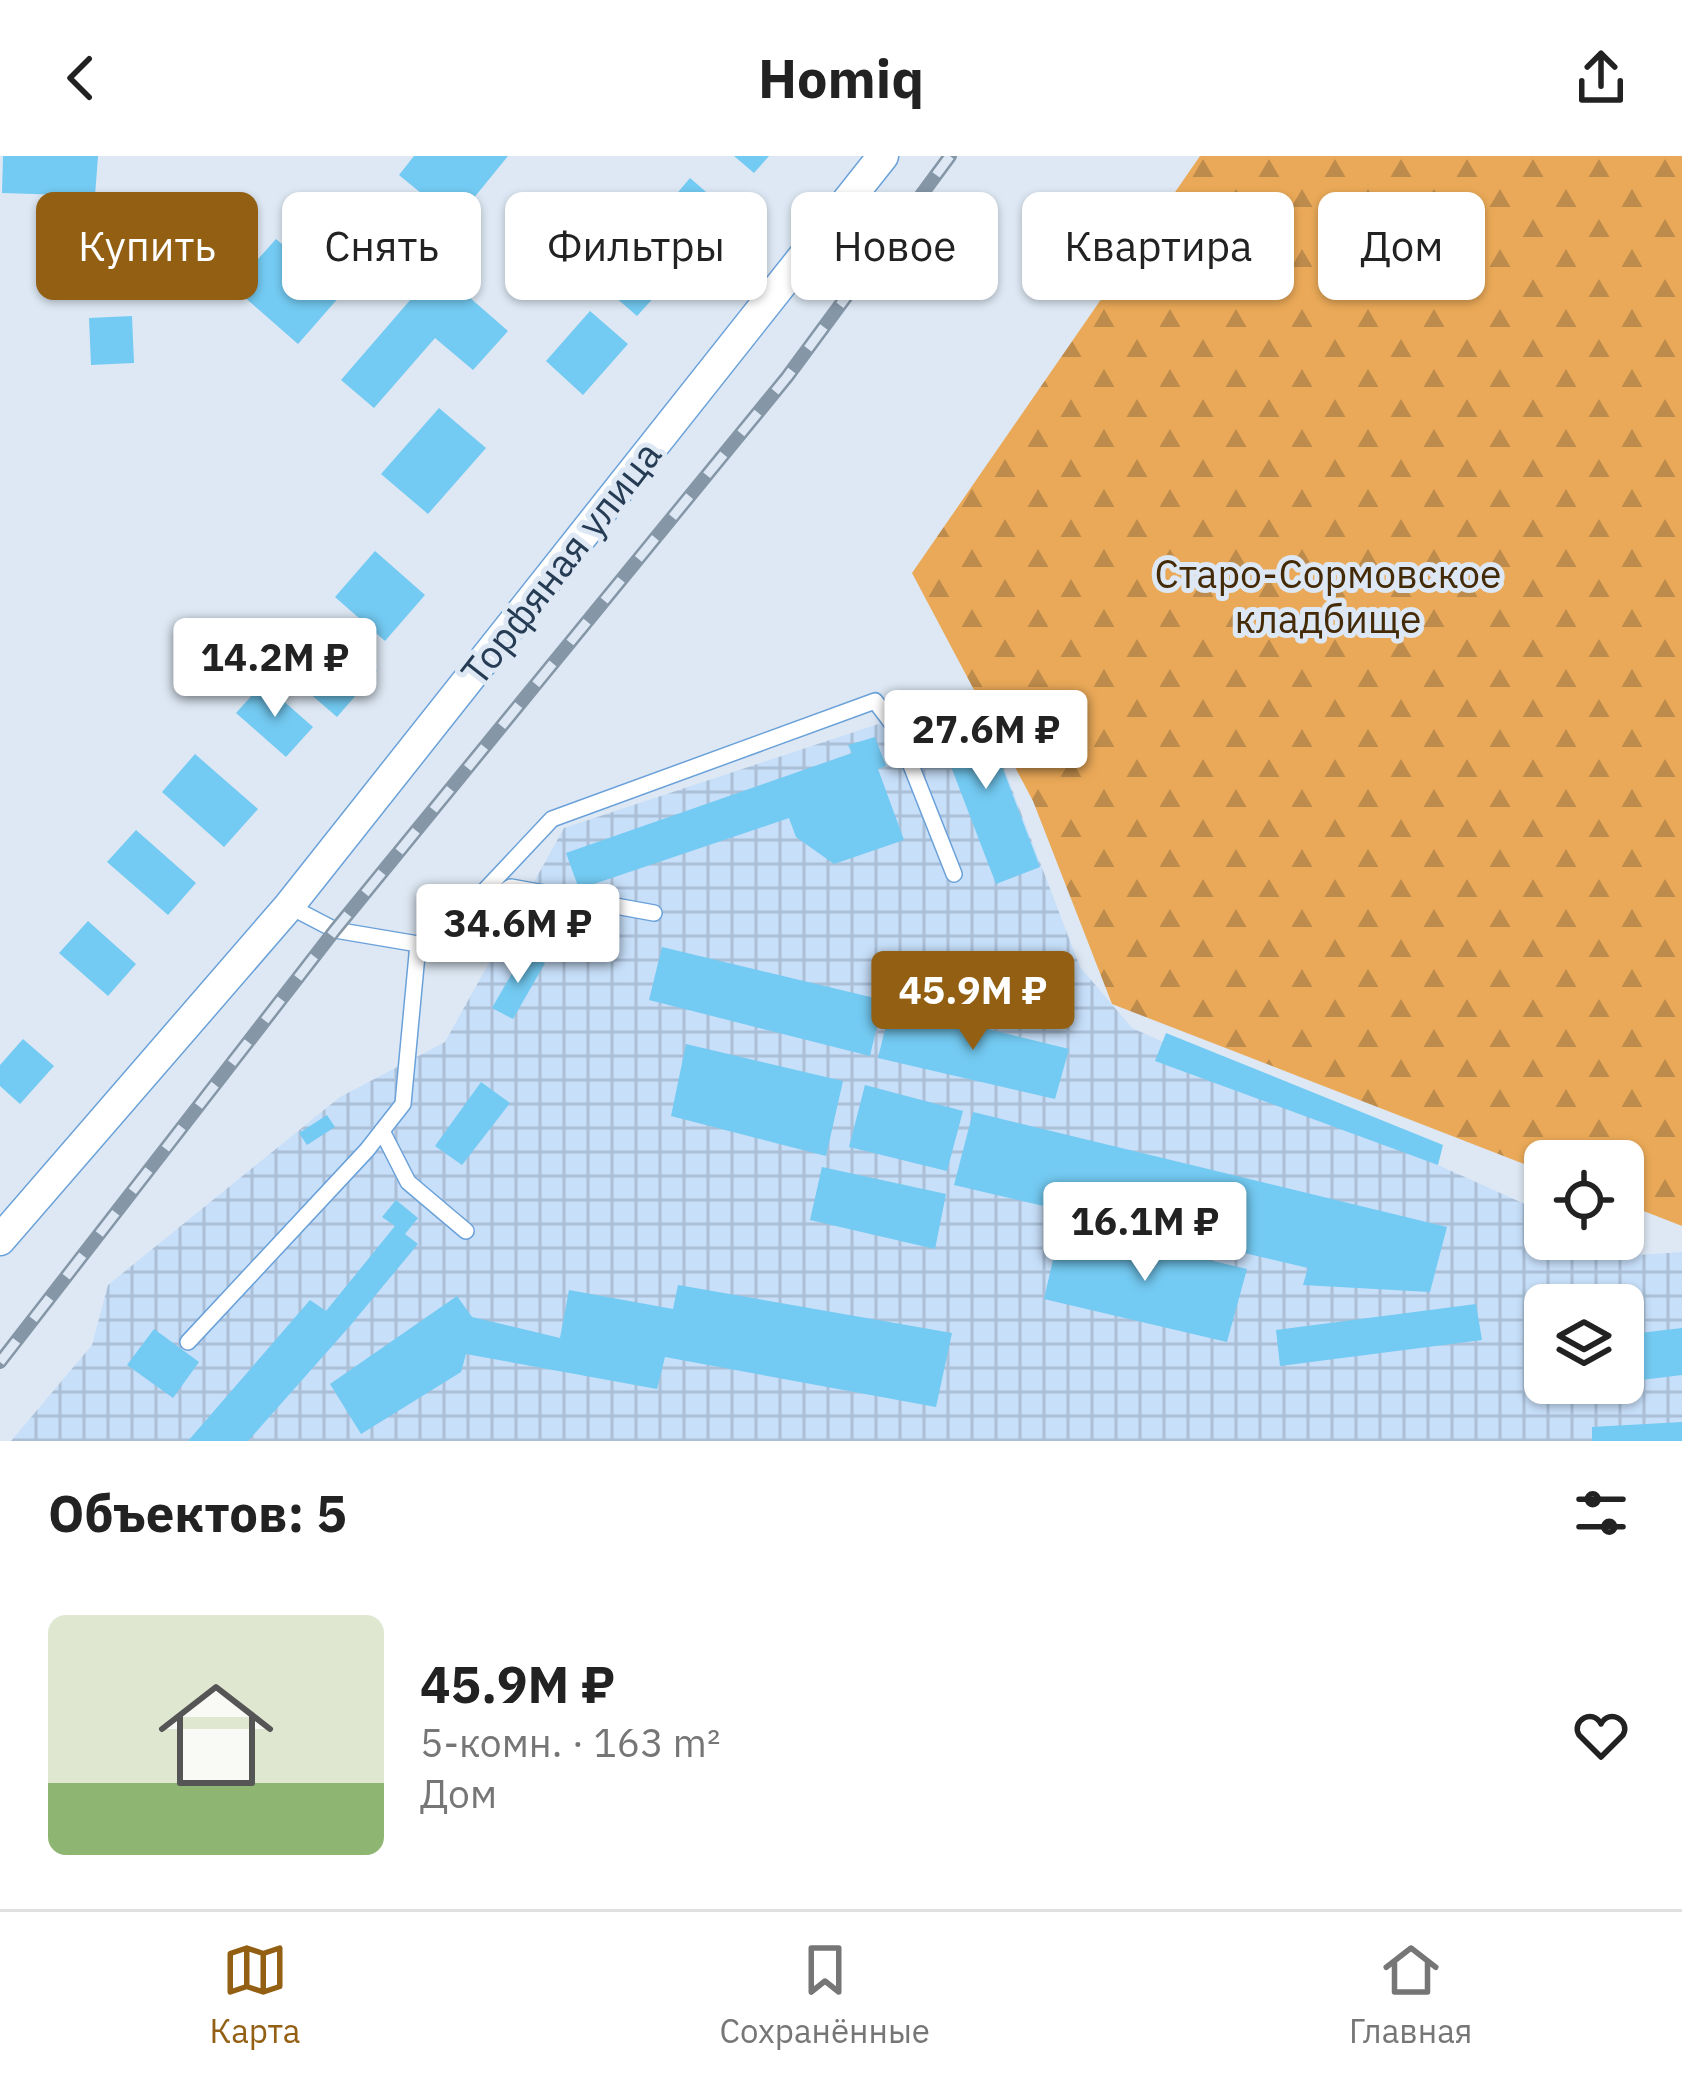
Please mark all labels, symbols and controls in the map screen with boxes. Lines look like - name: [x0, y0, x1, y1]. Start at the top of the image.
- text: Homiq: [758, 43, 924, 113]
- icon: back: [48, 45, 114, 111]
- icon: share: [1568, 45, 1634, 111]
- chip: Купить: [36, 192, 258, 300]
- chip: Снять: [282, 192, 481, 300]
- chip: Фильтры: [505, 192, 767, 300]
- chip: Новое: [791, 192, 998, 300]
- chip: Квартира: [1022, 192, 1294, 300]
- chip: Дом: [1318, 192, 1485, 300]
- street label: Торфяная улица: [449, 430, 672, 695]
- park label: Старо-Сормовское кладбище: [1154, 548, 1502, 644]
- pin: 14.2M ₽: [164, 618, 386, 720]
- text: 14.2M ₽: [200, 631, 350, 682]
- pin: 27.6M ₽: [875, 690, 1097, 792]
- text: 27.6M ₽: [911, 703, 1061, 754]
- pin: 34.6M ₽: [407, 884, 629, 986]
- text: 34.6M ₽: [443, 897, 593, 948]
- pin: 45.9M ₽: [862, 951, 1084, 1053]
- text: 45.9M ₽: [898, 964, 1048, 1015]
- map controls: [1524, 1140, 1644, 1404]
- button: locate: [1524, 1140, 1644, 1260]
- pin: 16.1M ₽: [1034, 1182, 1256, 1284]
- text: 16.1M ₽: [1070, 1195, 1220, 1246]
- button: layers: [1524, 1284, 1644, 1404]
- text: Объектов: 5: [48, 1480, 347, 1546]
- icon: filters: [1568, 1480, 1634, 1546]
- text: 45.9M ₽: [420, 1651, 615, 1717]
- icon: home: [144, 1663, 288, 1807]
- icon: heart: [1568, 1702, 1634, 1768]
- text: 5-комн. · 163 m²: [420, 1717, 720, 1768]
- text: Дом: [420, 1768, 497, 1819]
- tab: Карта: [210, 1937, 300, 2052]
- tab: Сохранённые: [720, 1937, 930, 2052]
- tab: Главная: [1349, 1937, 1472, 2052]

